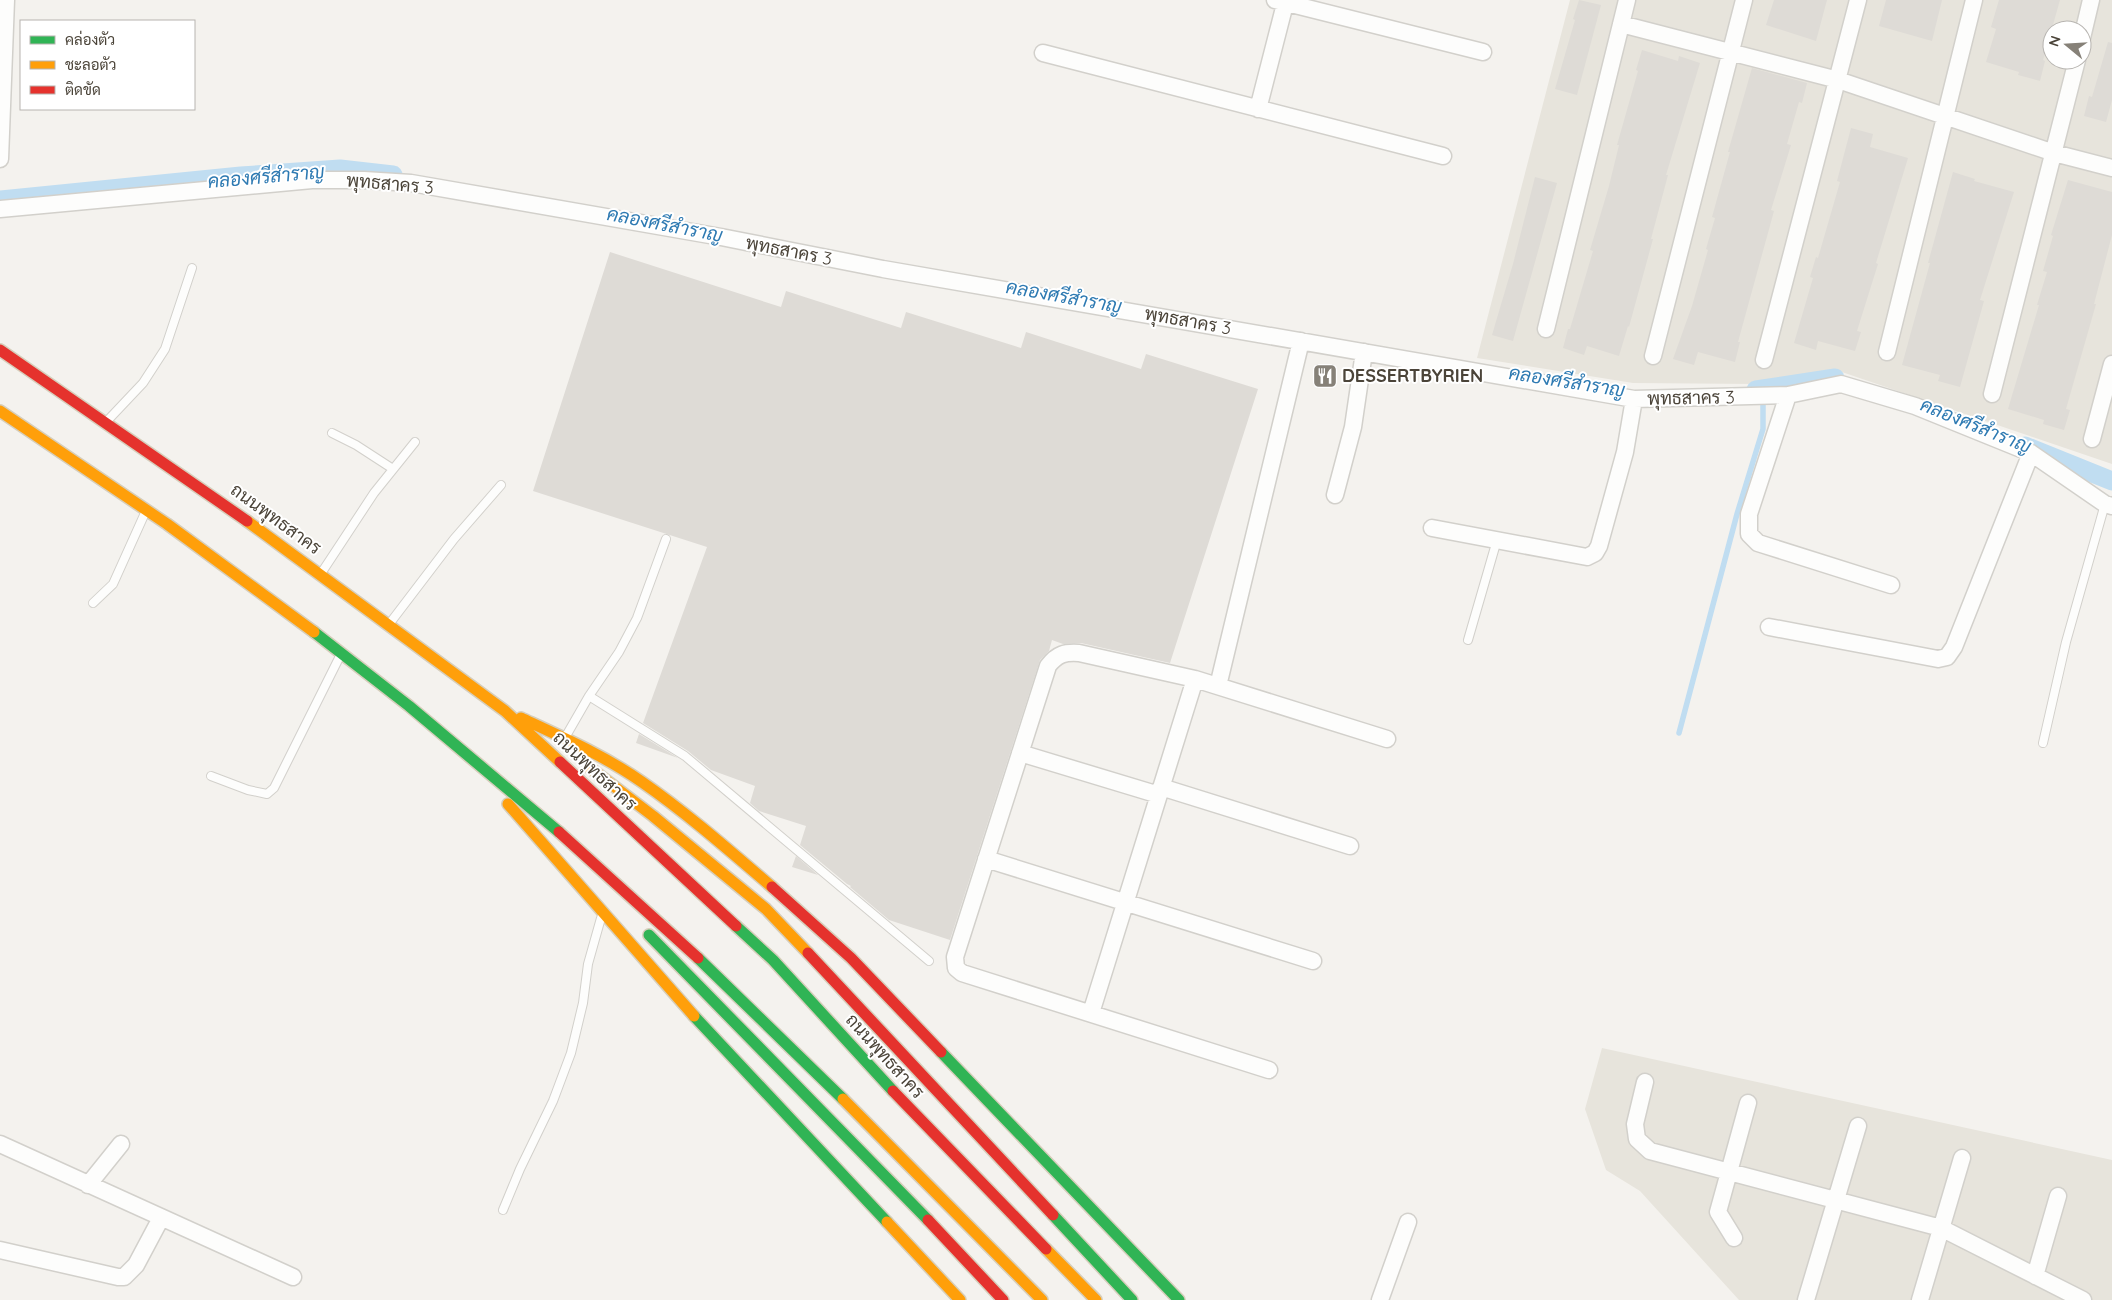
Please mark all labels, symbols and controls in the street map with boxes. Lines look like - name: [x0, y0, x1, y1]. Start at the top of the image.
- legend: [20, 20, 195, 110]
- north arrow: [2042, 20, 2092, 70]
- text: คล่องตัว: [65, 30, 115, 49]
- text: N: [2044, 33, 2065, 49]
- text: ชะลอตัว: [65, 55, 116, 74]
- text: ติดขัด: [65, 80, 101, 99]
- water label: คลองศรีสำราญ: [207, 159, 326, 193]
- street label: พุทธสาคร 3: [345, 168, 435, 200]
- water label: คลองศรีสำราญ: [605, 201, 725, 247]
- street label: พุทธสาคร 3: [744, 231, 834, 271]
- water label: คลองศรีสำราญ: [1004, 274, 1124, 318]
- street label: พุทธสาคร 3: [1143, 302, 1233, 340]
- water label: คลองศรีสำราญ: [1507, 360, 1627, 402]
- restaurant icon: DESSERTBYRIEN: [1312, 363, 1338, 389]
- place label: DESSERTBYRIEN: [1342, 364, 1483, 387]
- street label: พุทธสาคร 3: [1647, 385, 1735, 411]
- water label: คลองศรีสำราญ: [1917, 392, 2035, 458]
- street label: ถนนพุทธสาคร: [226, 478, 326, 560]
- street label: ถนนพุทธสาคร: [548, 726, 642, 816]
- street label: ถนนพุทธสาคร: [840, 1008, 930, 1104]

